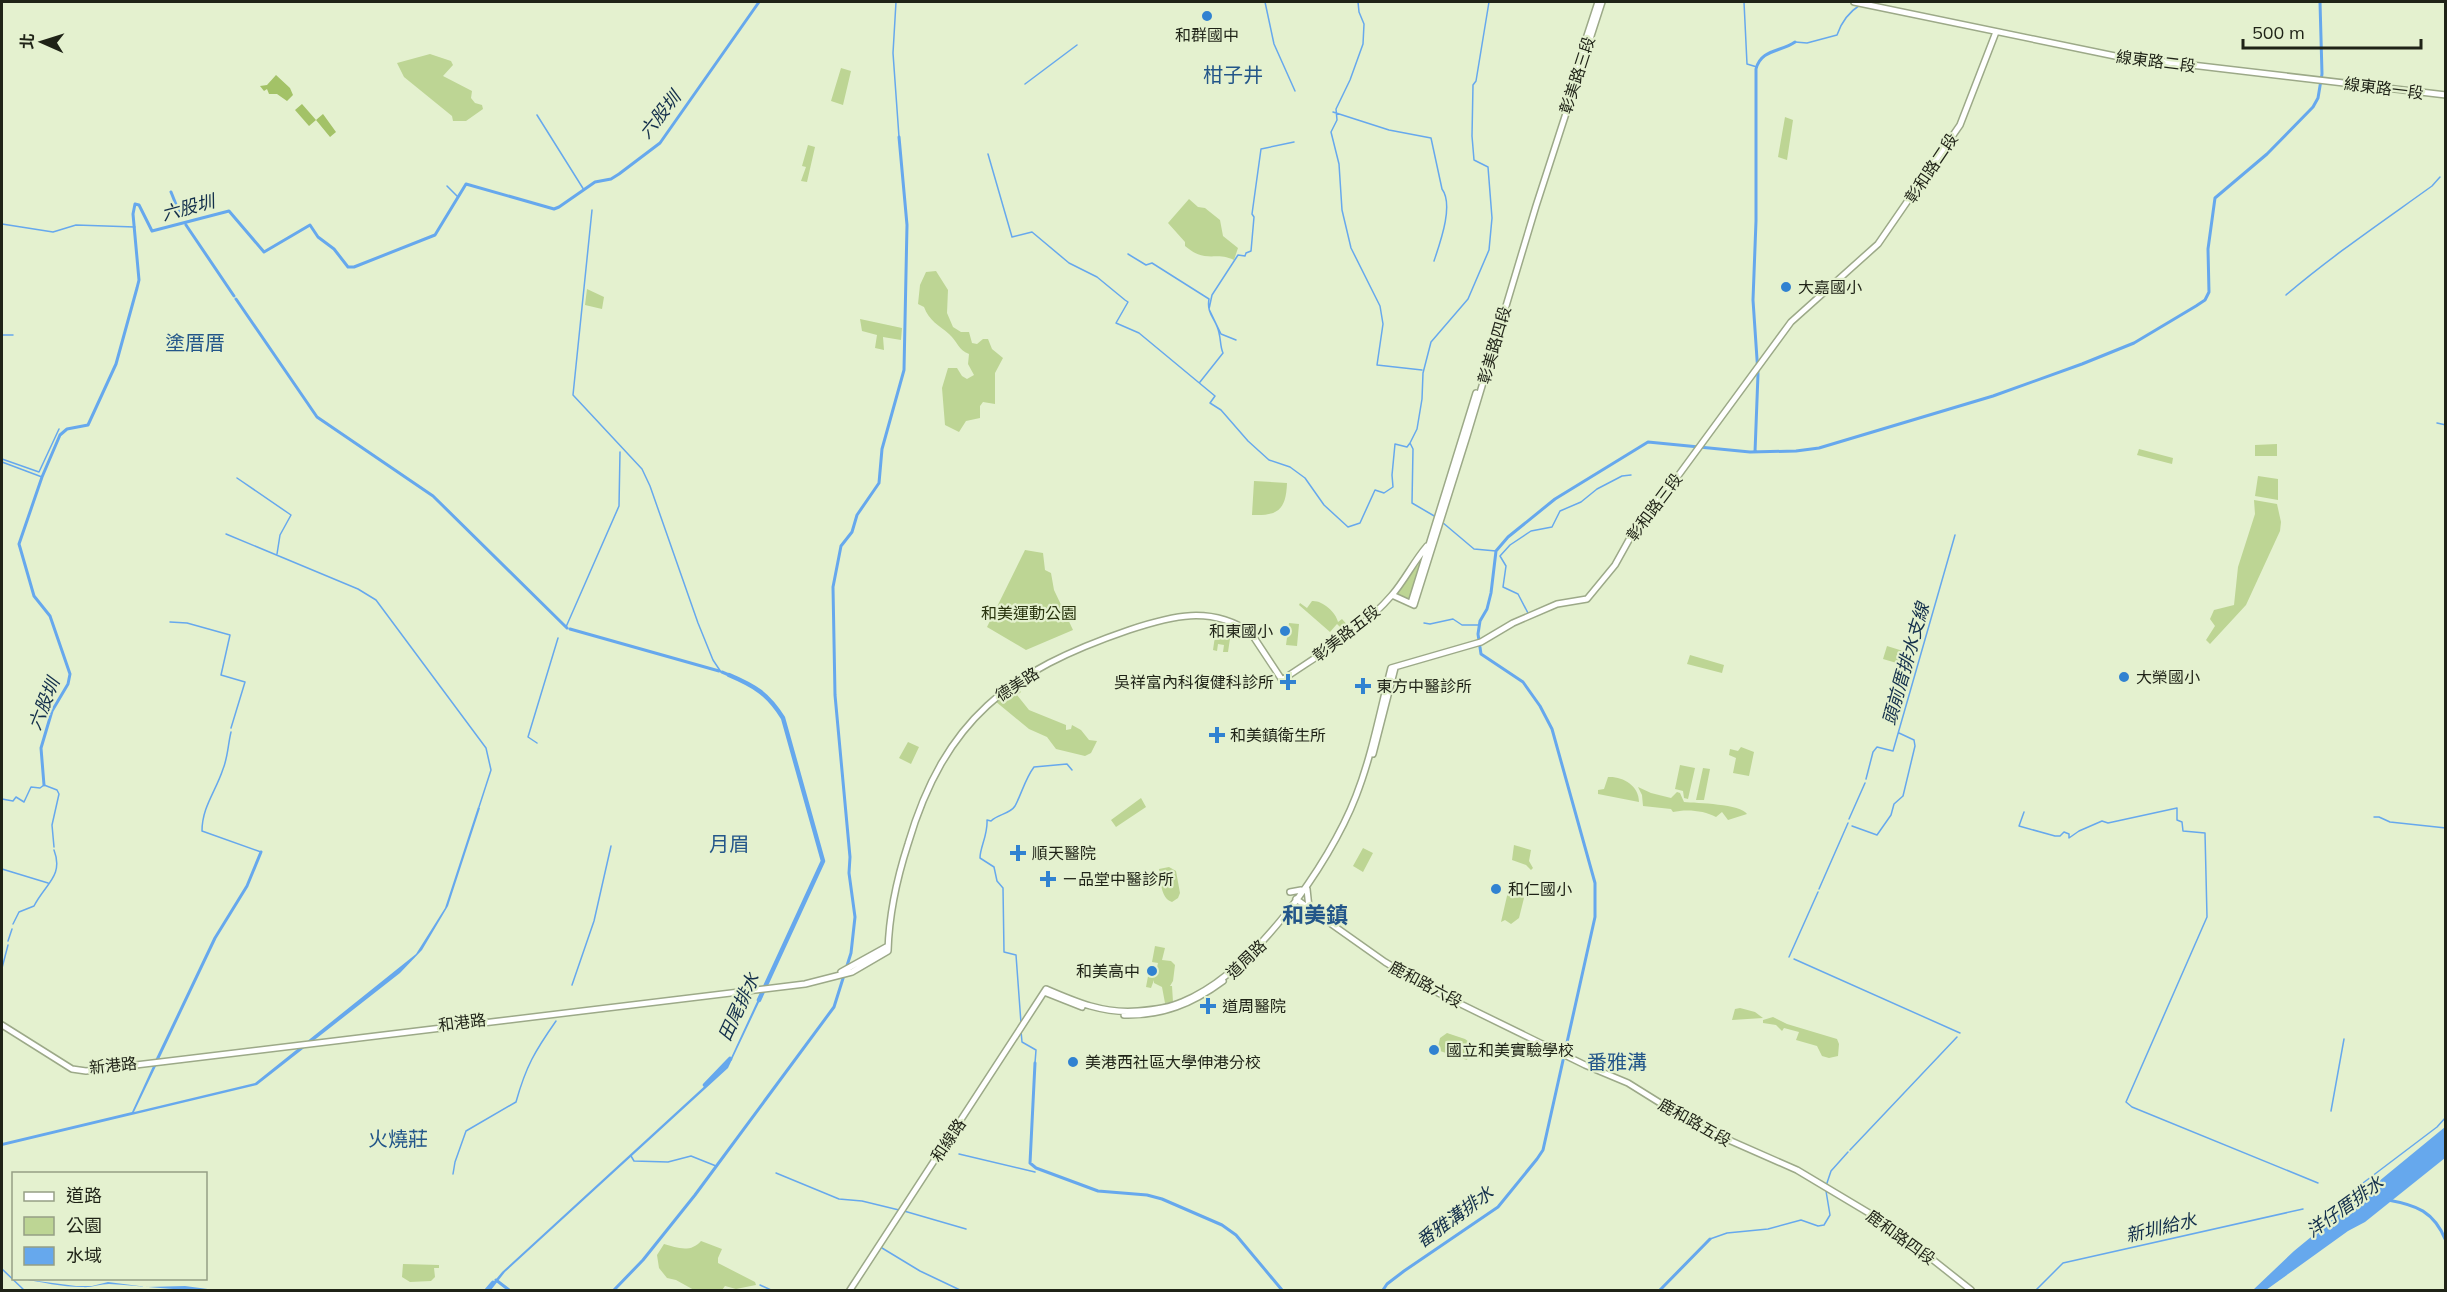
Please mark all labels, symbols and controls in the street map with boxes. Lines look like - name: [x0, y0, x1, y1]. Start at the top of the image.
- marker: 和群國中: [1200, 9, 1214, 23]
- north arrow: [12, 12, 72, 72]
- scale bar: [2243, 12, 2422, 50]
- text: 500 m: [2252, 21, 2305, 44]
- place label: 和群國中: [1175, 25, 1239, 45]
- text: 北: [17, 33, 37, 50]
- street label: 彰美路三段: [1555, 34, 1599, 116]
- street label: 線東路二段: [2115, 46, 2197, 76]
- district label: 柑子井: [1203, 62, 1263, 87]
- street label: 線東路一段: [2343, 73, 2425, 103]
- water label: 六股圳: [634, 84, 687, 143]
- street label: 彰和路二段: [1900, 129, 1962, 207]
- water label: 六股圳: [159, 189, 220, 226]
- place label: 大嘉國小: [1798, 277, 1862, 297]
- marker: 大嘉國小: [1779, 280, 1793, 294]
- street label: 彰美路四段: [1473, 304, 1515, 386]
- district label: 塗厝厝: [165, 330, 225, 355]
- street label: 彰和路三段: [1622, 469, 1686, 545]
- water label: 頭前厝排水支線: [1877, 598, 1934, 728]
- street label: 彰美路五段: [1308, 600, 1384, 666]
- park label: 和美運動公園: [981, 603, 1077, 623]
- place label: 和東國小: [1209, 621, 1273, 641]
- marker: 和東國小: [1278, 624, 1292, 638]
- street label: 德美路: [991, 663, 1043, 705]
- place label: 大榮國小: [2136, 667, 2200, 687]
- marker: 大榮國小: [2117, 670, 2131, 684]
- water label: 六股圳: [23, 672, 65, 733]
- place label: 吳祥富內科復健科診所: [1114, 672, 1274, 692]
- marker: 吳祥富內科復健科診所: [1279, 673, 1297, 691]
- place label: 東方中醫診所: [1376, 676, 1472, 696]
- marker: 東方中醫診所: [1354, 677, 1372, 695]
- place label: 和美鎮衛生所: [1230, 725, 1326, 745]
- marker: 和美鎮衛生所: [1208, 726, 1226, 744]
- district label: 月眉: [709, 831, 749, 856]
- place label: 順天醫院: [1032, 843, 1096, 863]
- marker: 順天醫院: [1009, 844, 1027, 862]
- place label: ㄧ品堂中醫診所: [1062, 869, 1174, 889]
- marker: ㄧ品堂中醫診所: [1039, 870, 1057, 888]
- place label: 和仁國小: [1508, 879, 1572, 899]
- marker: 和仁國小: [1489, 882, 1503, 896]
- district label: 和美鎮: [1282, 901, 1348, 929]
- street label: 道周路: [1222, 935, 1270, 983]
- street label: 鹿和路六段: [1386, 956, 1466, 1012]
- place label: 和美高中: [1076, 961, 1140, 981]
- marker: 和美高中: [1145, 964, 1159, 978]
- water label: 田尾排水: [713, 968, 765, 1044]
- place label: 道周醫院: [1222, 996, 1286, 1016]
- marker: 道周醫院: [1199, 997, 1217, 1015]
- street label: 和港路: [437, 1009, 487, 1035]
- place label: 國立和美實驗學校: [1446, 1040, 1574, 1060]
- marker: 國立和美實驗學校: [1427, 1043, 1441, 1057]
- district label: 番雅溝: [1587, 1049, 1647, 1074]
- place label: 美港西社區大學伸港分校: [1085, 1052, 1261, 1072]
- street label: 新港路: [88, 1053, 138, 1077]
- marker: 美港西社區大學伸港分校: [1066, 1055, 1080, 1069]
- street label: 鹿和路五段: [1655, 1094, 1735, 1150]
- street label: 和線路: [926, 1115, 970, 1165]
- district label: 火燒莊: [368, 1126, 428, 1151]
- water label: 洋仔厝排水: [2302, 1170, 2389, 1242]
- legend: [12, 1172, 207, 1280]
- water label: 番雅溝排水: [1412, 1180, 1499, 1252]
- text: 道路: [66, 1184, 102, 1207]
- street label: 鹿和路四段: [1863, 1205, 1939, 1269]
- water label: 新圳給水: [2123, 1208, 2200, 1247]
- text: 公園: [66, 1214, 102, 1237]
- text: 水域: [66, 1244, 102, 1267]

